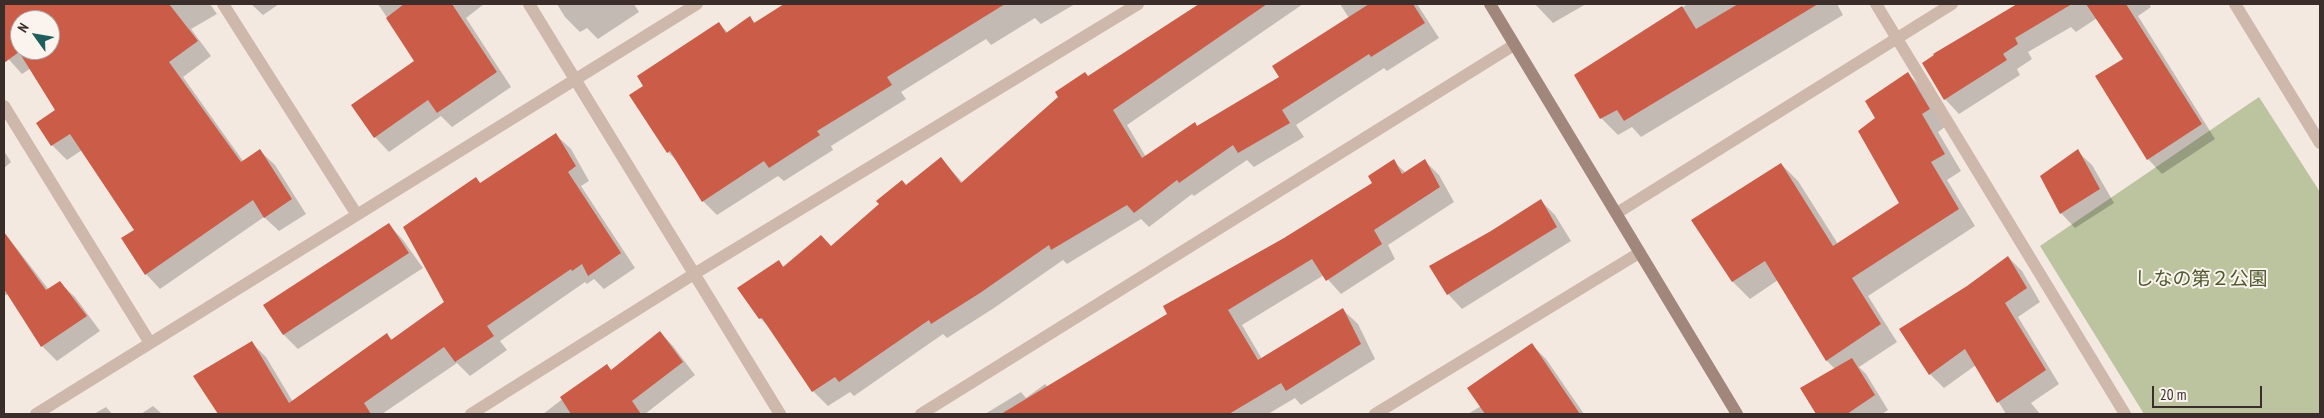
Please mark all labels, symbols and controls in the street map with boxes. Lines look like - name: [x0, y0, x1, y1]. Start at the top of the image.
- north arrow: [10, 10, 60, 60]
- text: N: [13, 20, 33, 36]
- park label: しなの第２公園: [2135, 269, 2267, 291]
- scale bar: [2154, 376, 2264, 408]
- text: 20 m: [2160, 385, 2186, 404]

